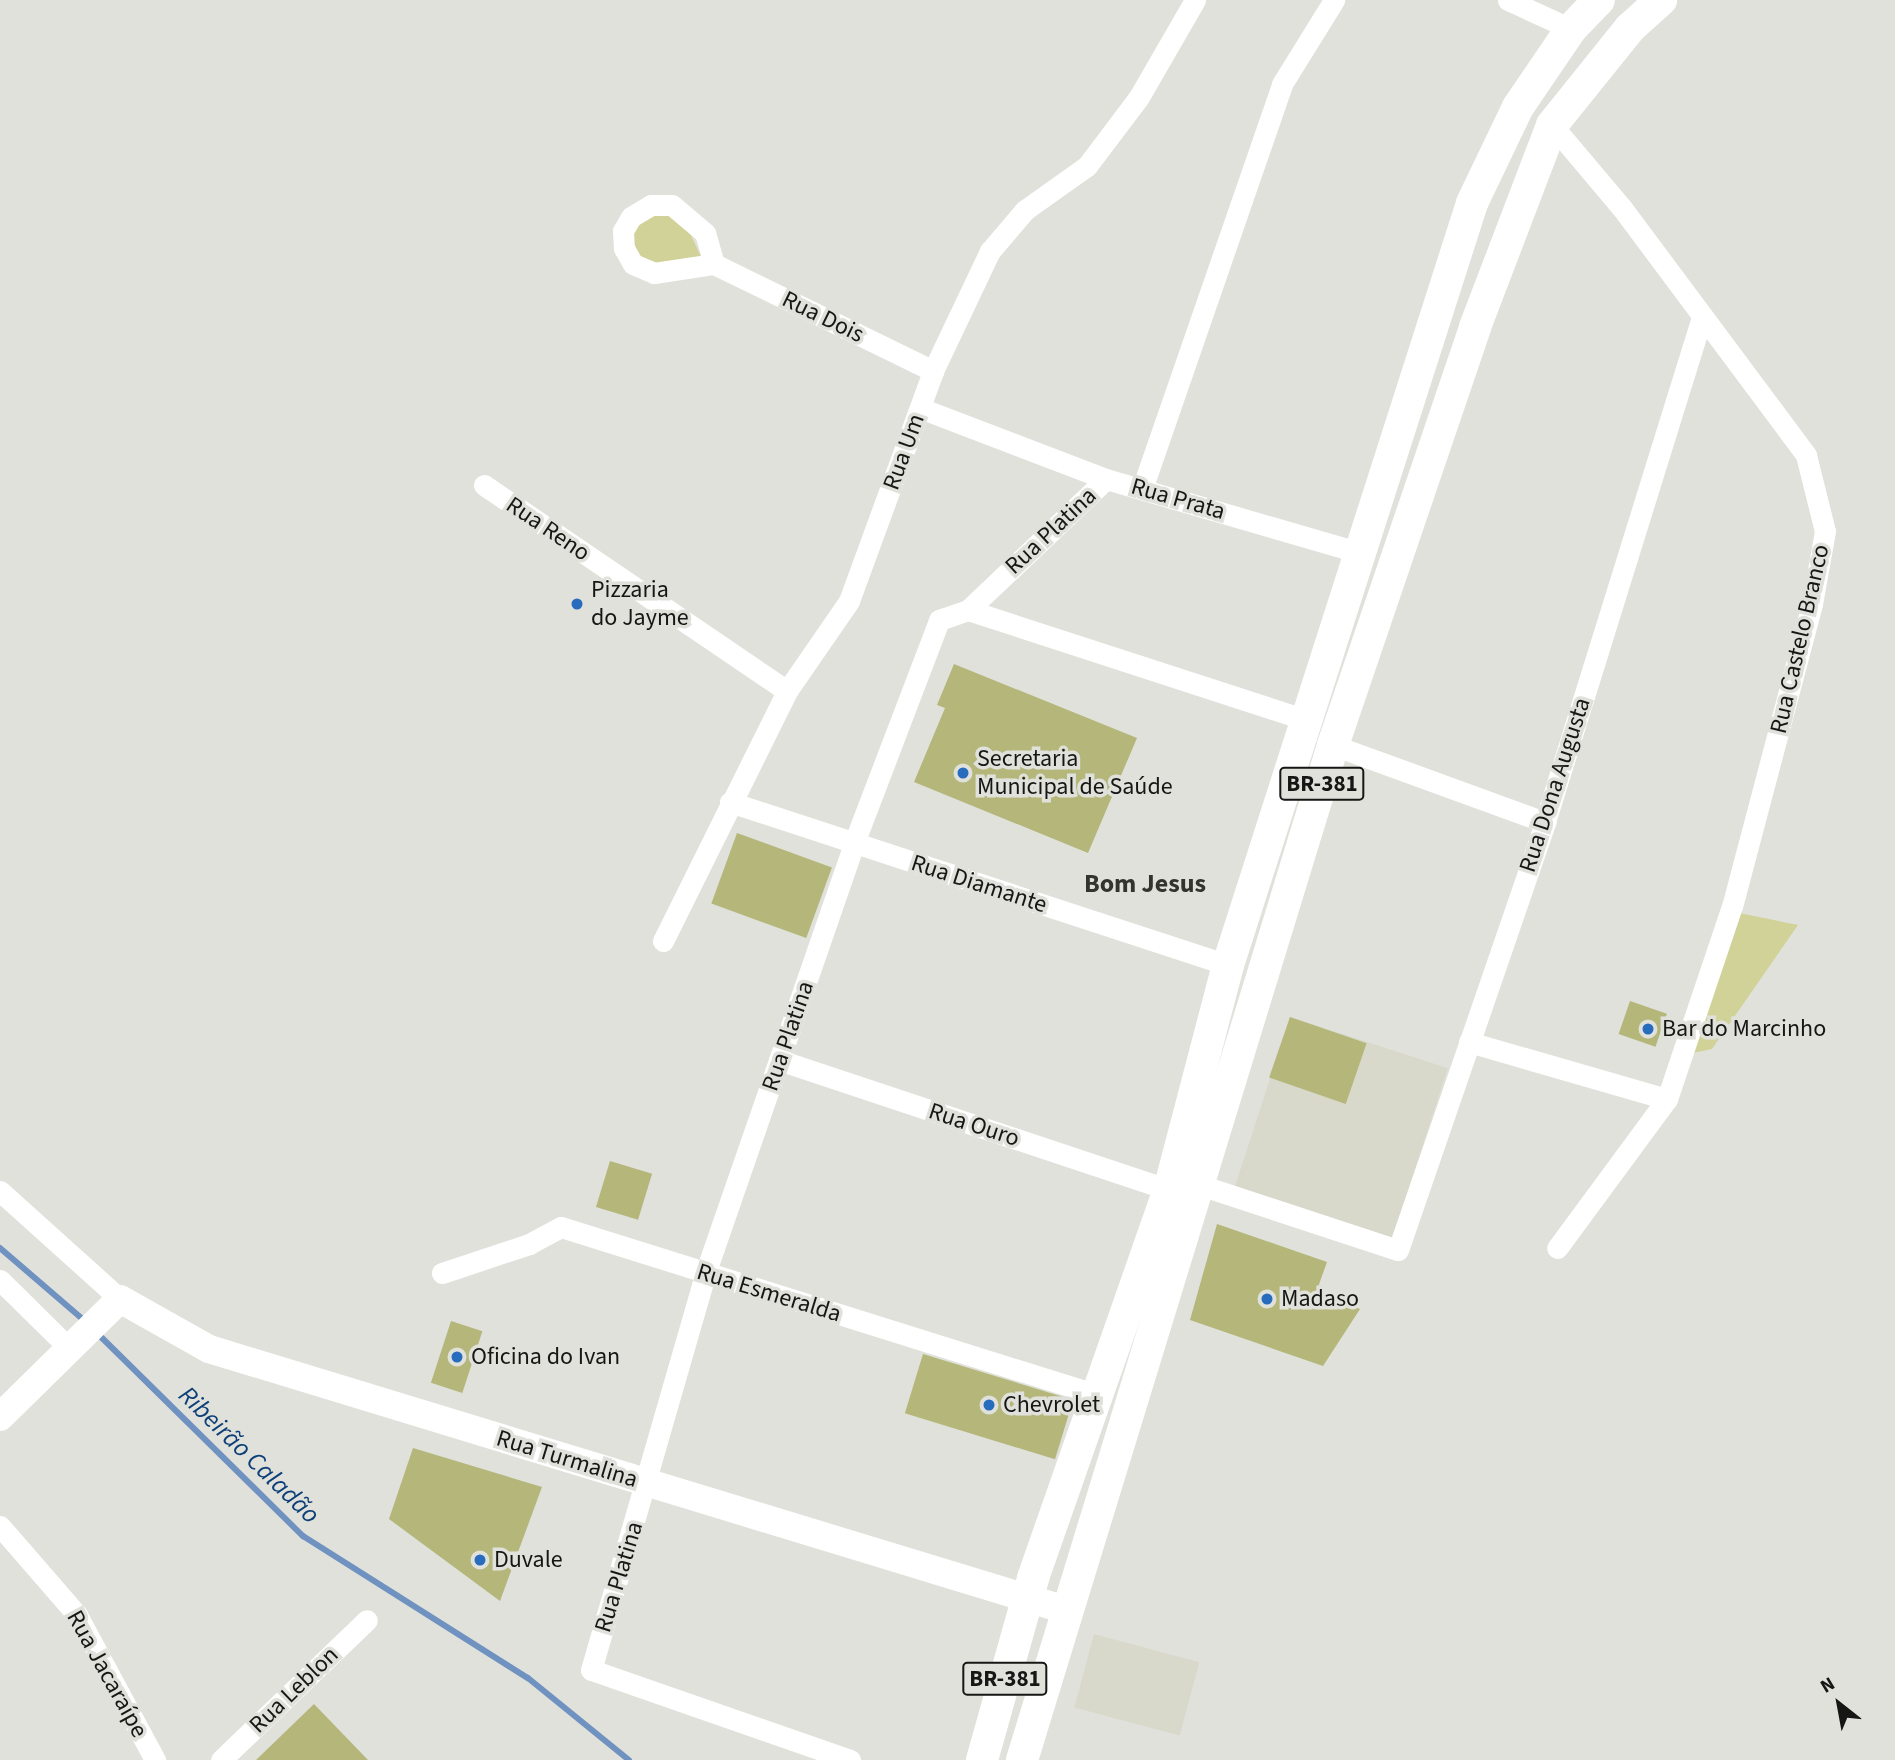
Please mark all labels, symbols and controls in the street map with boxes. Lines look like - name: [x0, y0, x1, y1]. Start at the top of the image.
- street label: Rua Dois: [777, 285, 869, 349]
- street label: Rua Um: [877, 410, 931, 494]
- street label: Rua Prata: [1128, 472, 1228, 526]
- street label: Rua Platina: [999, 481, 1103, 581]
- street label: Rua Reno: [501, 490, 595, 568]
- street label: Rua Castelo Branco: [1764, 542, 1836, 736]
- place label: Pizzaria do Jayme: [591, 576, 689, 632]
- marker: Pizzaria do Jayme: [569, 596, 585, 612]
- street label: Rua Dona Augusta: [1513, 694, 1597, 876]
- place label: Secretaria Municipal de Saúde: [977, 745, 1173, 801]
- road number: BR-381: [1278, 764, 1366, 804]
- marker: Secretaria Municipal de Saúde: [955, 765, 971, 781]
- street label: Rua Diamante: [907, 848, 1051, 920]
- district label: Bom Jesus: [1084, 868, 1206, 900]
- street label: Rua Platina: [756, 977, 820, 1095]
- place label: Bar do Marcinho: [1662, 1015, 1826, 1043]
- marker: Bar do Marcinho: [1640, 1021, 1656, 1037]
- street label: Rua Ouro: [925, 1097, 1023, 1153]
- street label: Rua Esmeralda: [693, 1257, 845, 1329]
- place label: Madaso: [1281, 1285, 1359, 1313]
- marker: Madaso: [1259, 1291, 1275, 1307]
- place label: Oficina do Ivan: [471, 1343, 620, 1371]
- marker: Oficina do Ivan: [449, 1349, 465, 1365]
- water label: Ribeirão Caladão: [172, 1380, 326, 1530]
- place label: Chevrolet: [1003, 1391, 1100, 1419]
- marker: Chevrolet: [981, 1397, 997, 1413]
- street label: Rua Turmalina: [493, 1424, 641, 1494]
- street label: Rua Platina: [589, 1518, 649, 1636]
- place label: Duvale: [494, 1546, 563, 1574]
- marker: Duvale: [472, 1552, 488, 1568]
- street label: Rua Jacaraípe: [60, 1605, 154, 1743]
- street label: Rua Leblon: [244, 1641, 344, 1739]
- road number: BR-381: [961, 1660, 1049, 1698]
- north arrow: [1804, 1669, 1874, 1739]
- text: N: [1816, 1671, 1840, 1700]

